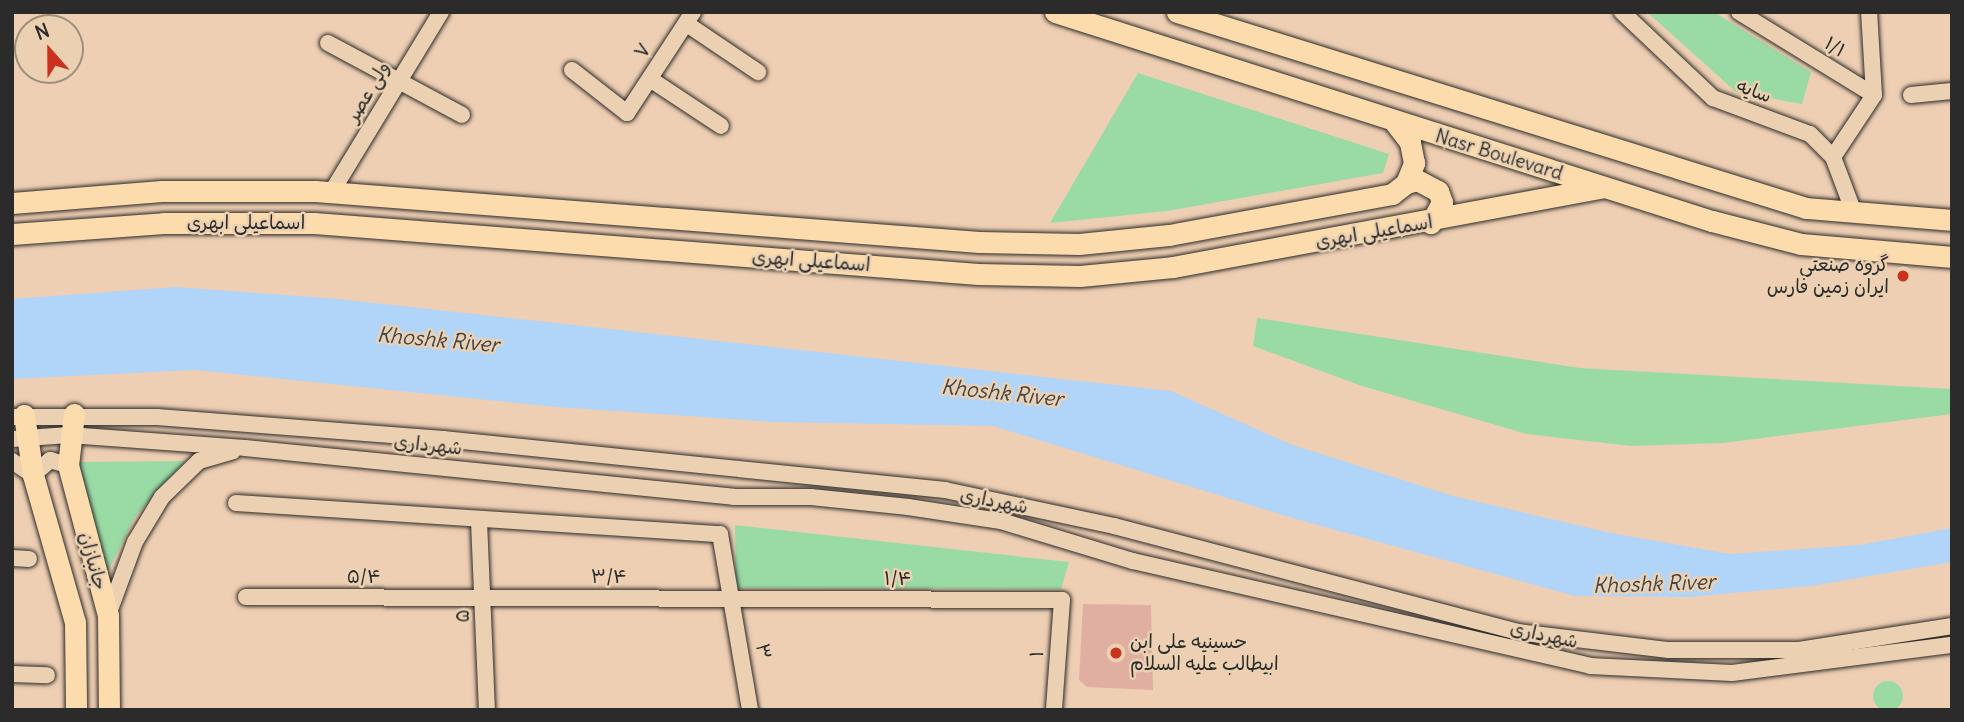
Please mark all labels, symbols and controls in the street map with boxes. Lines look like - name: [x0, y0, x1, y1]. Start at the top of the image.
- north arrow: [14, 14, 84, 84]
- text: N: [32, 18, 53, 45]
- street label: ۱/۱: [1820, 32, 1850, 62]
- street label: ۷: [630, 39, 656, 63]
- street label: ولی عصر: [341, 58, 395, 126]
- street label: سایه: [1733, 74, 1775, 108]
- street label: Nasr Boulevard: [1432, 125, 1566, 185]
- street label: اسماعیلی ابهری: [1314, 210, 1434, 254]
- street label: اسماعیلی ابهری: [187, 212, 305, 234]
- street label: اسماعیلی ابهری: [751, 245, 871, 277]
- place label: گروه صنعتی ایران زمین فارس: [1767, 254, 1889, 298]
- marker: گروه صنعتی ایران زمین فارس: [1895, 268, 1911, 284]
- water label: Khoshk River: [376, 322, 500, 358]
- water label: Khoshk River: [940, 374, 1064, 412]
- street label: شهرداری: [393, 430, 463, 460]
- street label: شهرداری: [958, 483, 1030, 519]
- street label: جانبازان: [74, 530, 112, 592]
- street label: ۵/۴: [347, 566, 381, 588]
- street label: ۳/۴: [591, 566, 627, 588]
- street label: ۱/۴: [884, 568, 912, 590]
- water label: Khoshk River: [1592, 569, 1716, 599]
- street label: ۵: [451, 609, 475, 623]
- street label: شهرداری: [1508, 617, 1580, 653]
- place label: حسینیه علی ابن ابیطالب علیه السلام: [1130, 631, 1279, 675]
- street label: ۳: [751, 642, 775, 660]
- marker: حسینیه علی ابن ابیطالب علیه السلام: [1108, 645, 1124, 661]
- street label: ۱: [1025, 650, 1049, 658]

